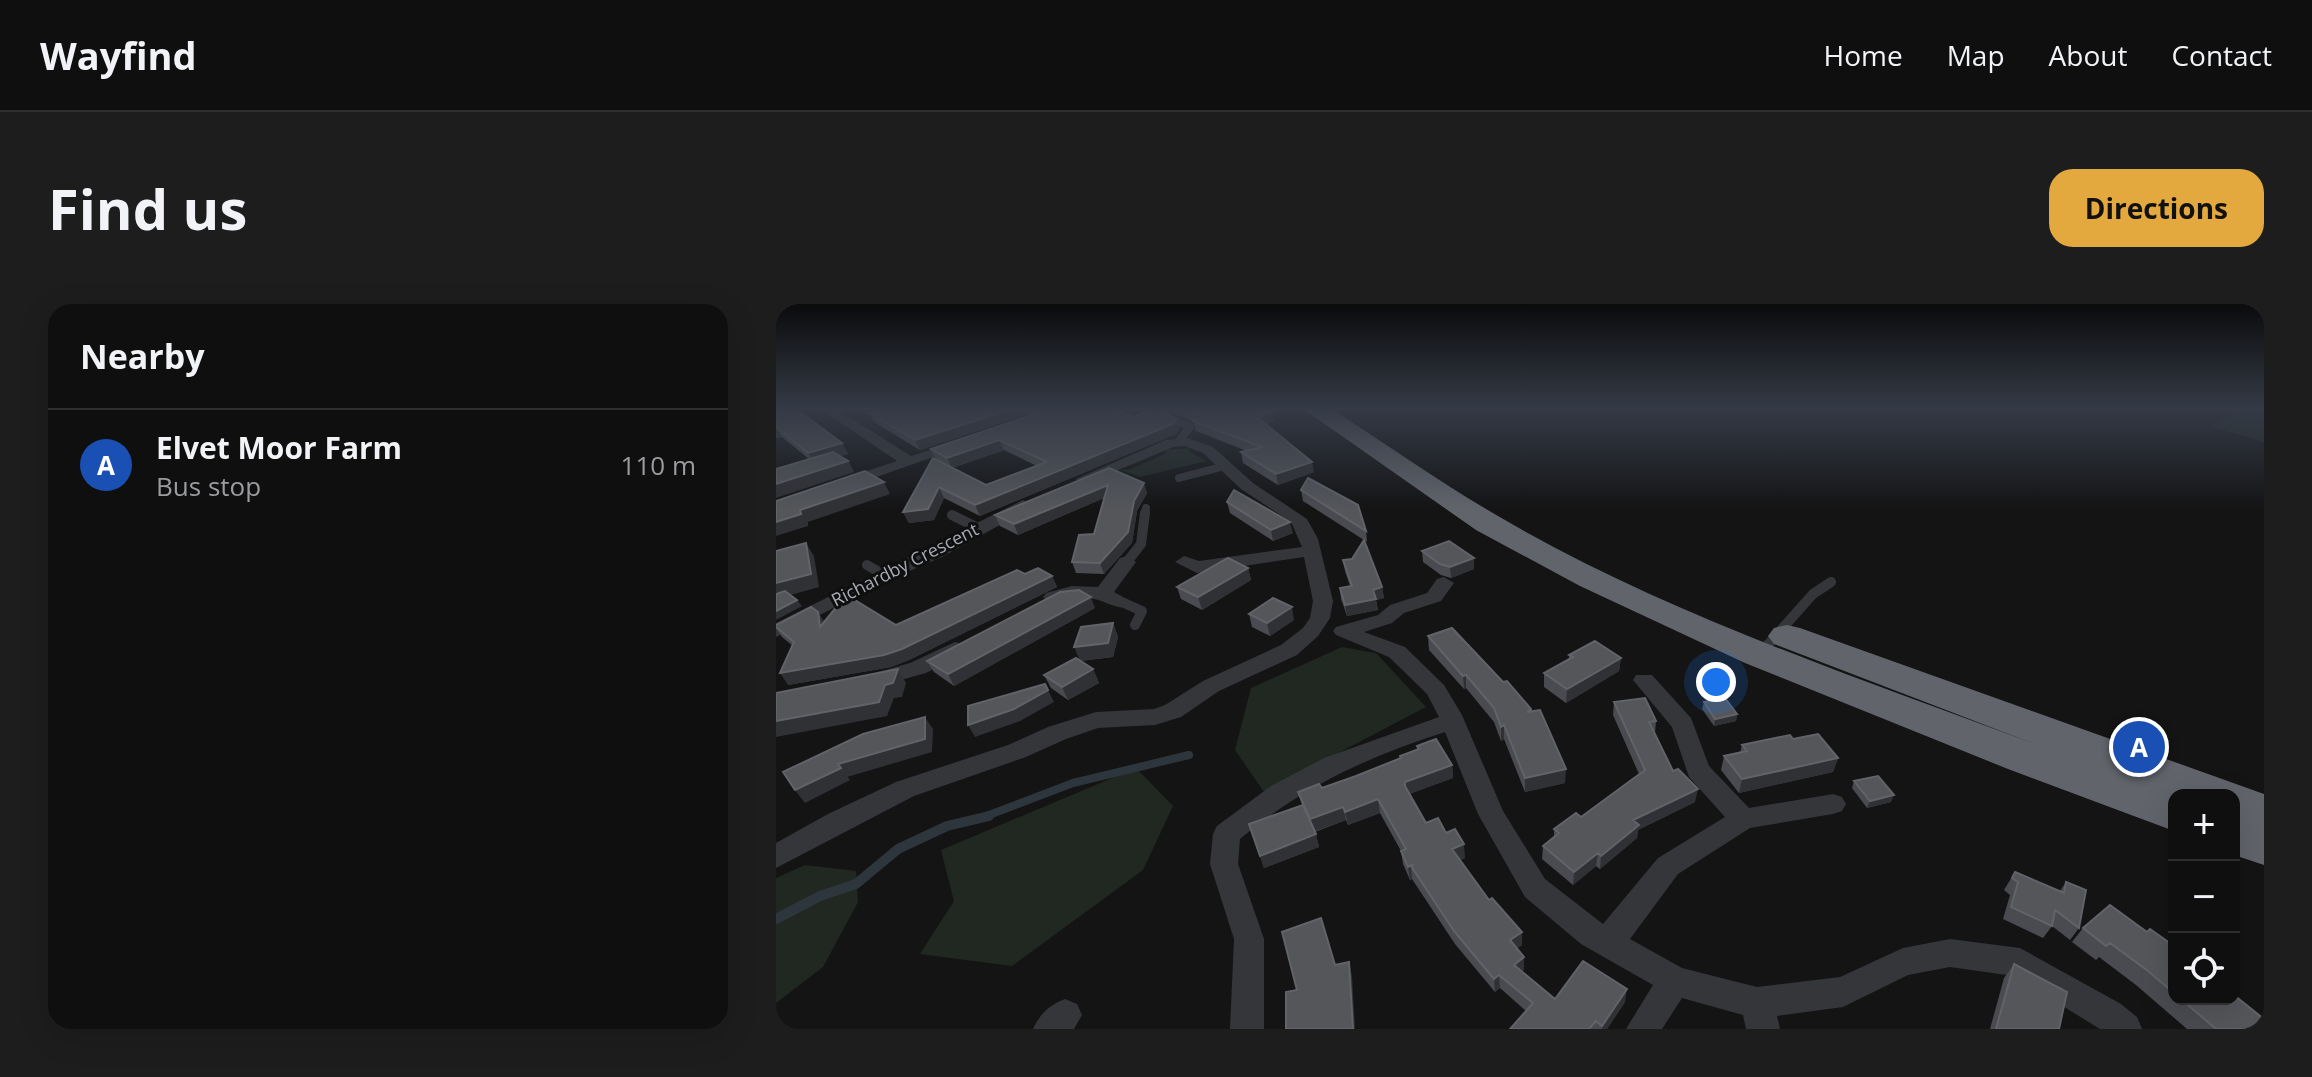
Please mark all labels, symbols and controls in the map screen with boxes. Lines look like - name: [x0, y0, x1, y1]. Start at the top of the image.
- text: Wayfind: [40, 29, 197, 81]
- text: Home: [1824, 36, 1903, 74]
- text: Map: [1947, 36, 2005, 74]
- text: About: [2049, 36, 2127, 74]
- text: Contact: [2171, 36, 2272, 74]
- button: Directions: [2049, 169, 2264, 247]
- text: Find us: [48, 170, 247, 246]
- text: Nearby: [80, 333, 205, 379]
- text: Elvet Moor Farm: [156, 427, 402, 468]
- text: A: [97, 447, 115, 483]
- text: 110 m: [621, 447, 696, 483]
- text: Bus stop: [156, 468, 261, 504]
- street label: Richardby Crescent: [827, 517, 982, 612]
- your location: [1696, 662, 1736, 702]
- pin: A: [2113, 717, 2165, 777]
- map controls: [2168, 789, 2240, 1005]
- button: +: [2168, 789, 2240, 861]
- button: −: [2168, 861, 2240, 933]
- button: locate: [2168, 933, 2240, 1005]

